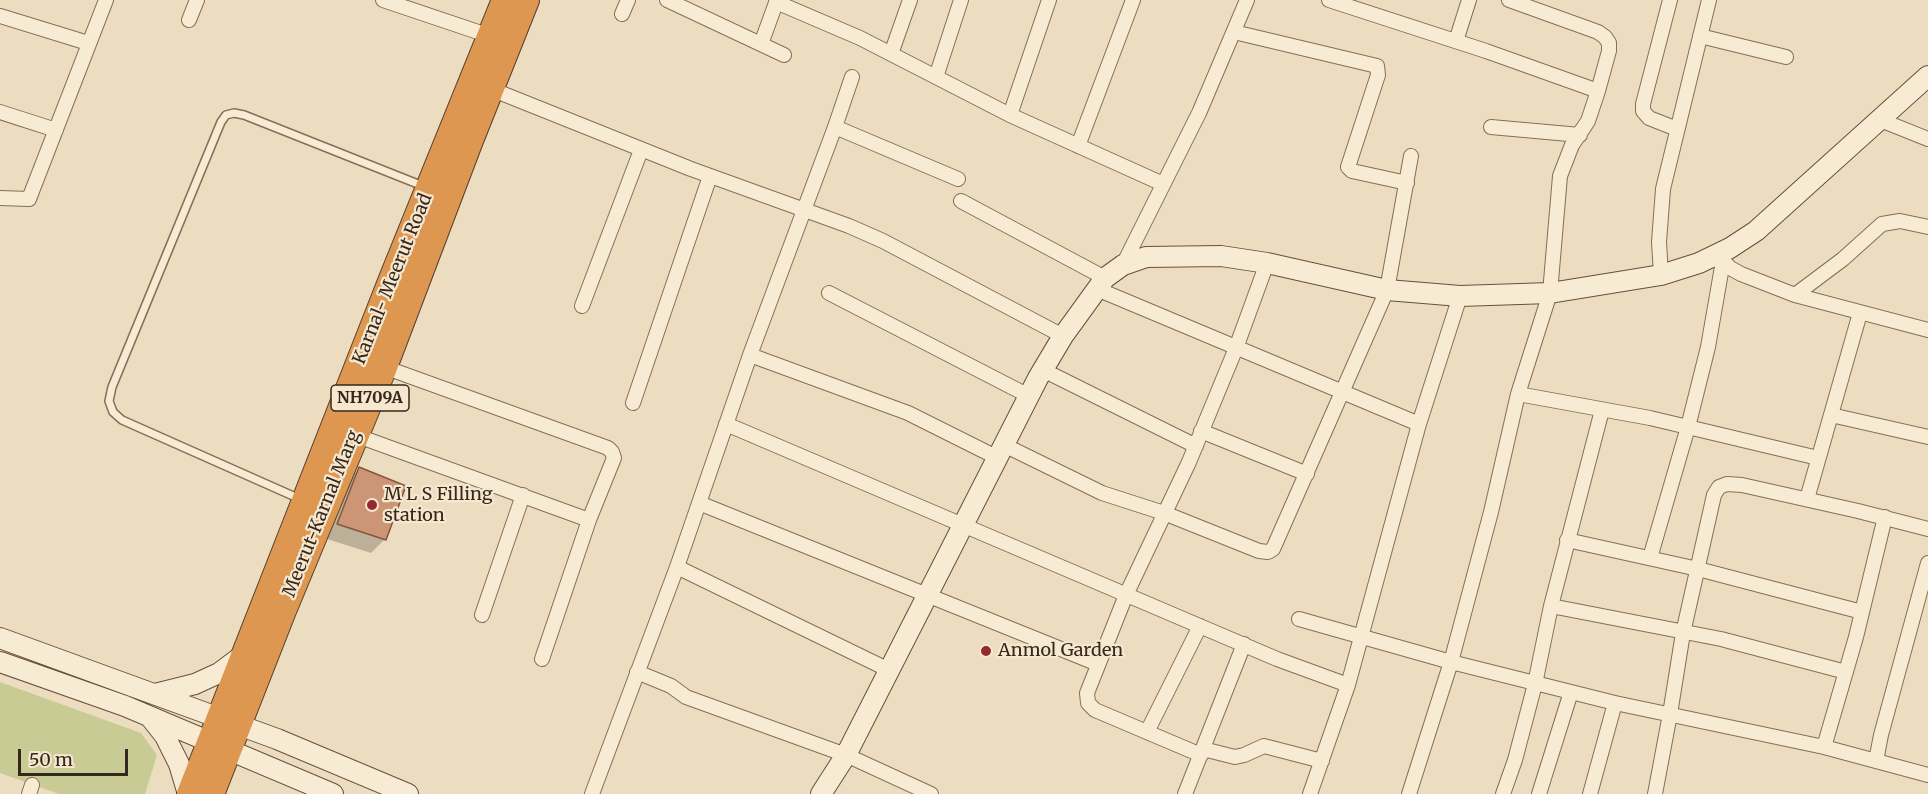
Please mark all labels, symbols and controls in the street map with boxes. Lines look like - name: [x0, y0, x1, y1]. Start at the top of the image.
- street label: Karnal- Meerut Road: [349, 190, 437, 368]
- road number: NH709A: [331, 385, 409, 411]
- street label: Meerut-Karnal Marg: [279, 428, 365, 600]
- place label: M L S Filling station: [384, 484, 493, 526]
- marker: M L S Filling station: [365, 498, 379, 512]
- place label: Anmol Garden: [998, 640, 1123, 662]
- marker: Anmol Garden: [979, 644, 993, 658]
- scale bar: [21, 737, 130, 775]
- text: 50 m: [29, 748, 73, 771]

